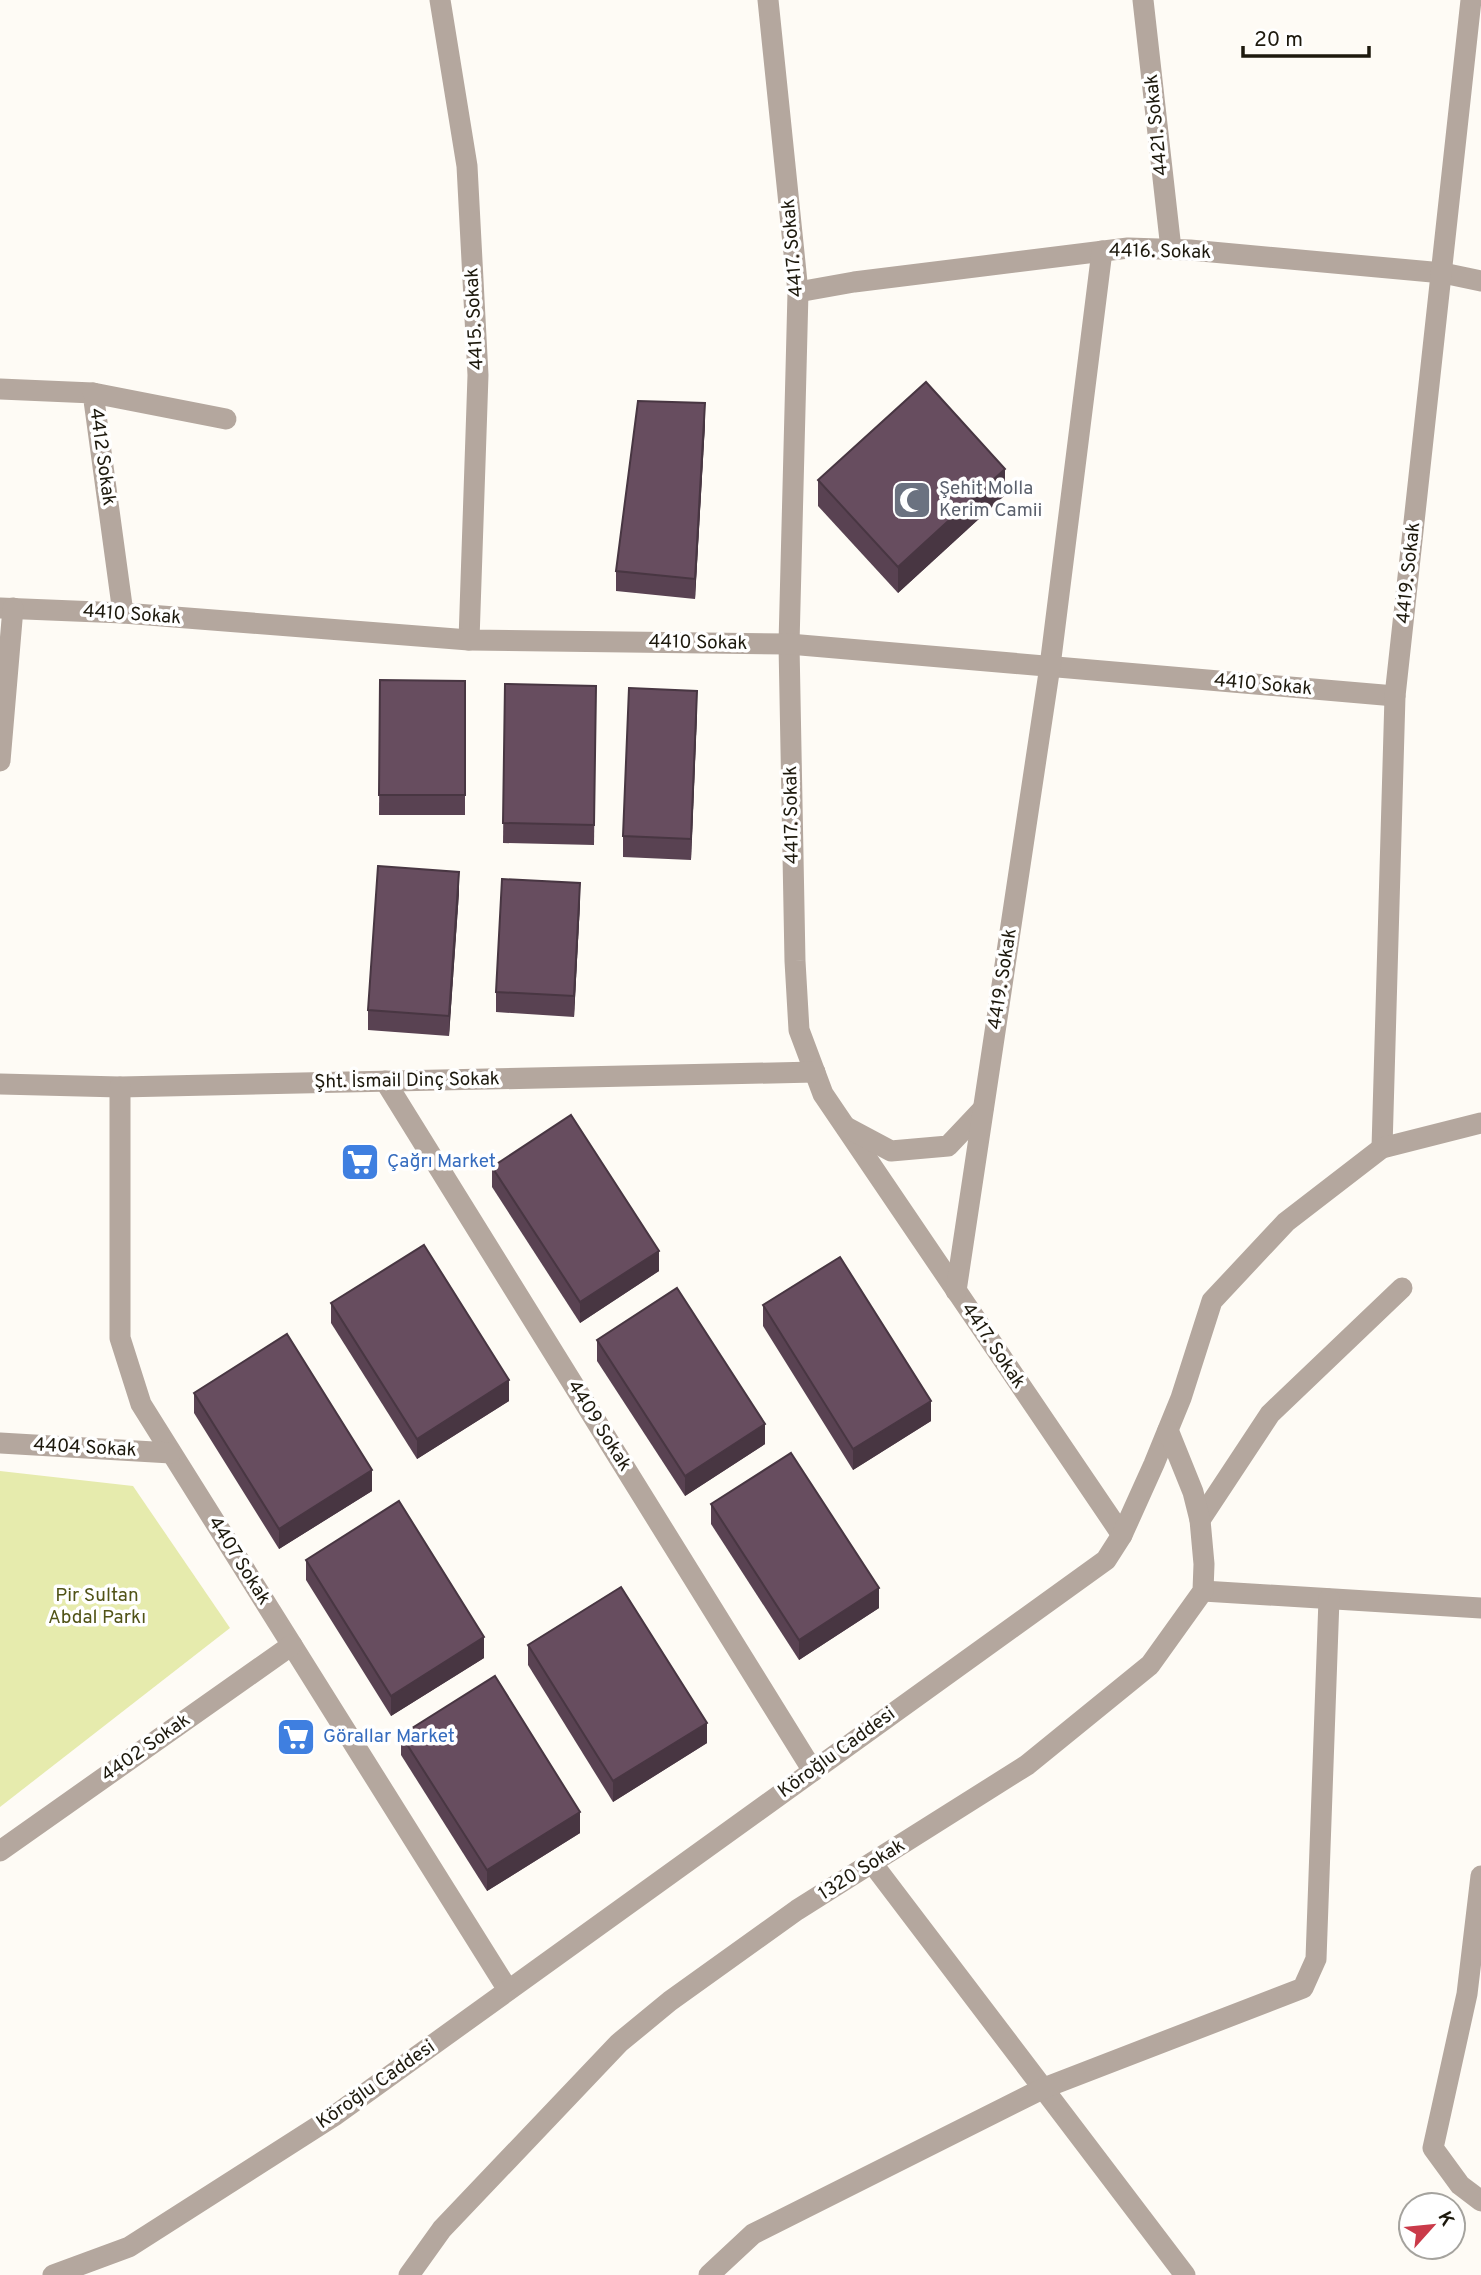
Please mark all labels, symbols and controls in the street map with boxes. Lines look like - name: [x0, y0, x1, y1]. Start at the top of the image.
- scale bar: [1243, 14, 1369, 58]
- text: 20 m: [1254, 27, 1303, 54]
- street label: 4421. Sokak: [1140, 73, 1174, 177]
- street label: 4417. Sokak: [777, 198, 809, 298]
- street label: 4416. Sokak: [1109, 239, 1211, 265]
- street label: 4415. Sokak: [460, 267, 490, 371]
- street label: 4412 Sokak: [83, 407, 121, 507]
- place label: Şehit Molla Kerim Camii: [939, 477, 1042, 523]
- mosque icon: Şehit Molla Kerim Camii: [891, 479, 933, 521]
- street label: 4419. Sokak: [1392, 521, 1426, 625]
- street label: 4410 Sokak: [82, 600, 182, 630]
- street label: 4410 Sokak: [648, 630, 748, 656]
- street label: 4410 Sokak: [1213, 669, 1313, 701]
- street label: 4417. Sokak: [779, 765, 805, 865]
- street label: 4419. Sokak: [983, 927, 1023, 1031]
- street label: Şht. İsmail Dinç Sokak: [314, 1066, 500, 1095]
- supermarket icon: Çağrı Market: [339, 1141, 381, 1183]
- place label: Çağrı Market: [387, 1150, 496, 1174]
- street label: 4417. Sokak: [955, 1298, 1031, 1394]
- street label: 4409 Sokak: [562, 1376, 636, 1476]
- street label: 4404 Sokak: [33, 1433, 137, 1463]
- street label: 4407 Sokak: [202, 1512, 276, 1610]
- park label: Pir Sultan Abdal Parkı: [48, 1584, 146, 1630]
- street label: Köroğlu Caddesi: [774, 1702, 900, 1804]
- street label: 4402 Sokak: [97, 1709, 195, 1787]
- supermarket icon: Görallar Market: [275, 1716, 317, 1758]
- place label: Görallar Market: [323, 1725, 455, 1749]
- street label: 1320 Sokak: [814, 1834, 910, 1906]
- street label: Köroğlu Caddesi: [312, 2035, 440, 2135]
- north arrow: [1397, 2191, 1467, 2261]
- text: K: [1432, 2208, 1459, 2231]

